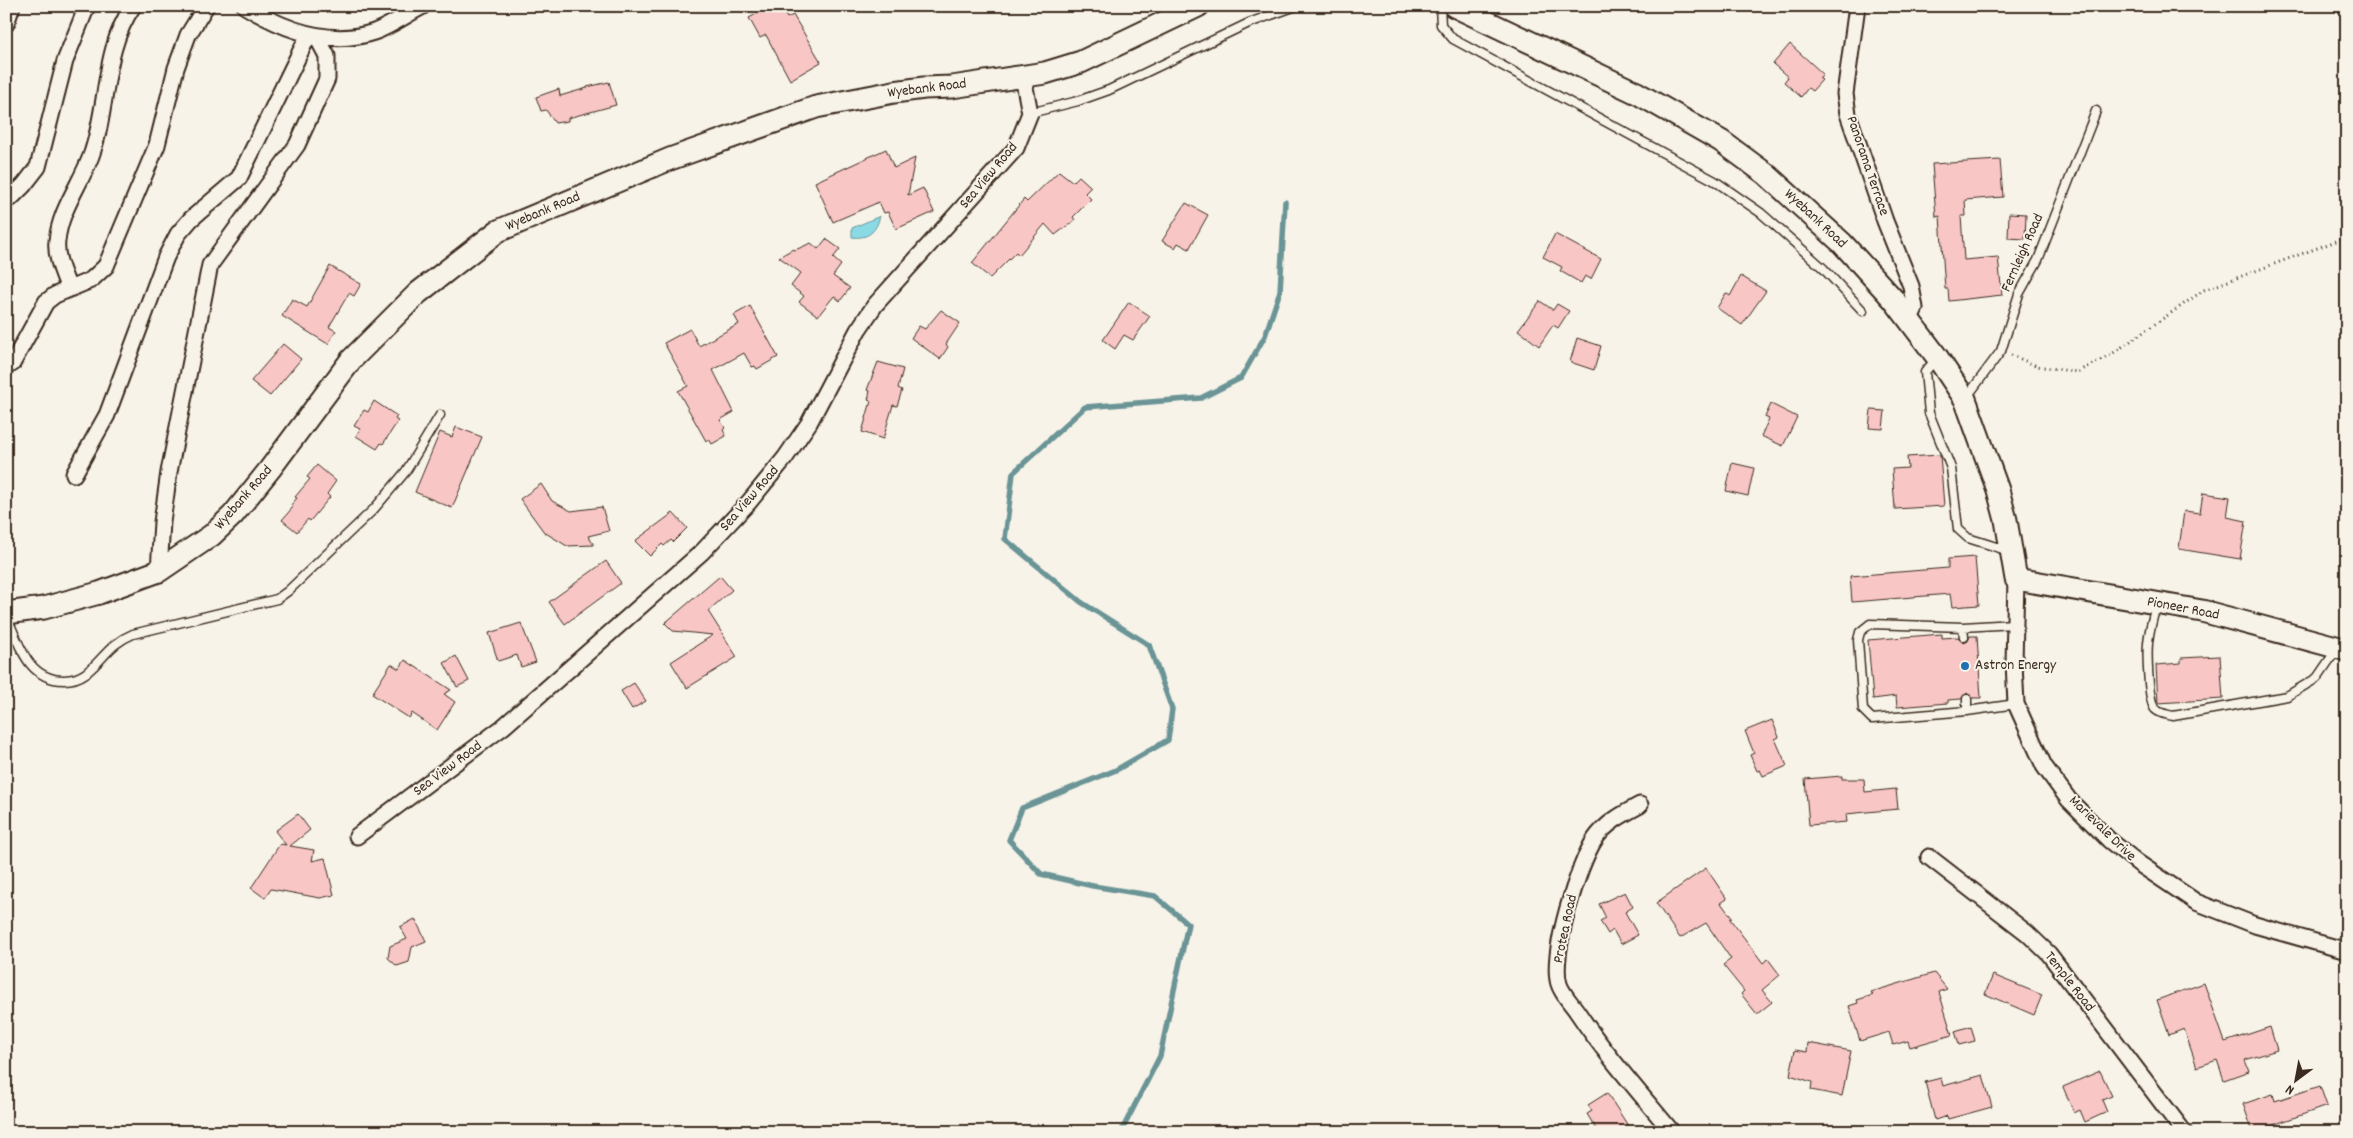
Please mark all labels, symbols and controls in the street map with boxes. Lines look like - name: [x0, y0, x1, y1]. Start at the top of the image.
- street label: Wyebank Road: [886, 73, 968, 105]
- street label: Panorama Terrace: [1840, 113, 1894, 219]
- street label: Sea View Road: [954, 138, 1024, 214]
- street label: Wyebank Road: [1778, 184, 1852, 254]
- street label: Wyebank Road: [502, 186, 584, 238]
- street label: Fernleigh Road: [1996, 210, 2050, 296]
- street label: Wyebank Road: [210, 461, 278, 535]
- street label: Sea View Road: [715, 461, 785, 537]
- street label: Pioneer Road: [2145, 591, 2221, 627]
- place label: Astron Energy: [1975, 655, 2057, 677]
- marker: Astron Energy: [1959, 660, 1971, 672]
- street label: Sea View Road: [409, 736, 487, 802]
- street label: Marievale Drive: [2063, 791, 2141, 867]
- street label: Protea Road: [1548, 893, 1584, 965]
- street label: Temple Road: [2038, 947, 2100, 1017]
- north arrow: [2270, 1056, 2320, 1106]
- text: N: [2282, 1079, 2298, 1100]

